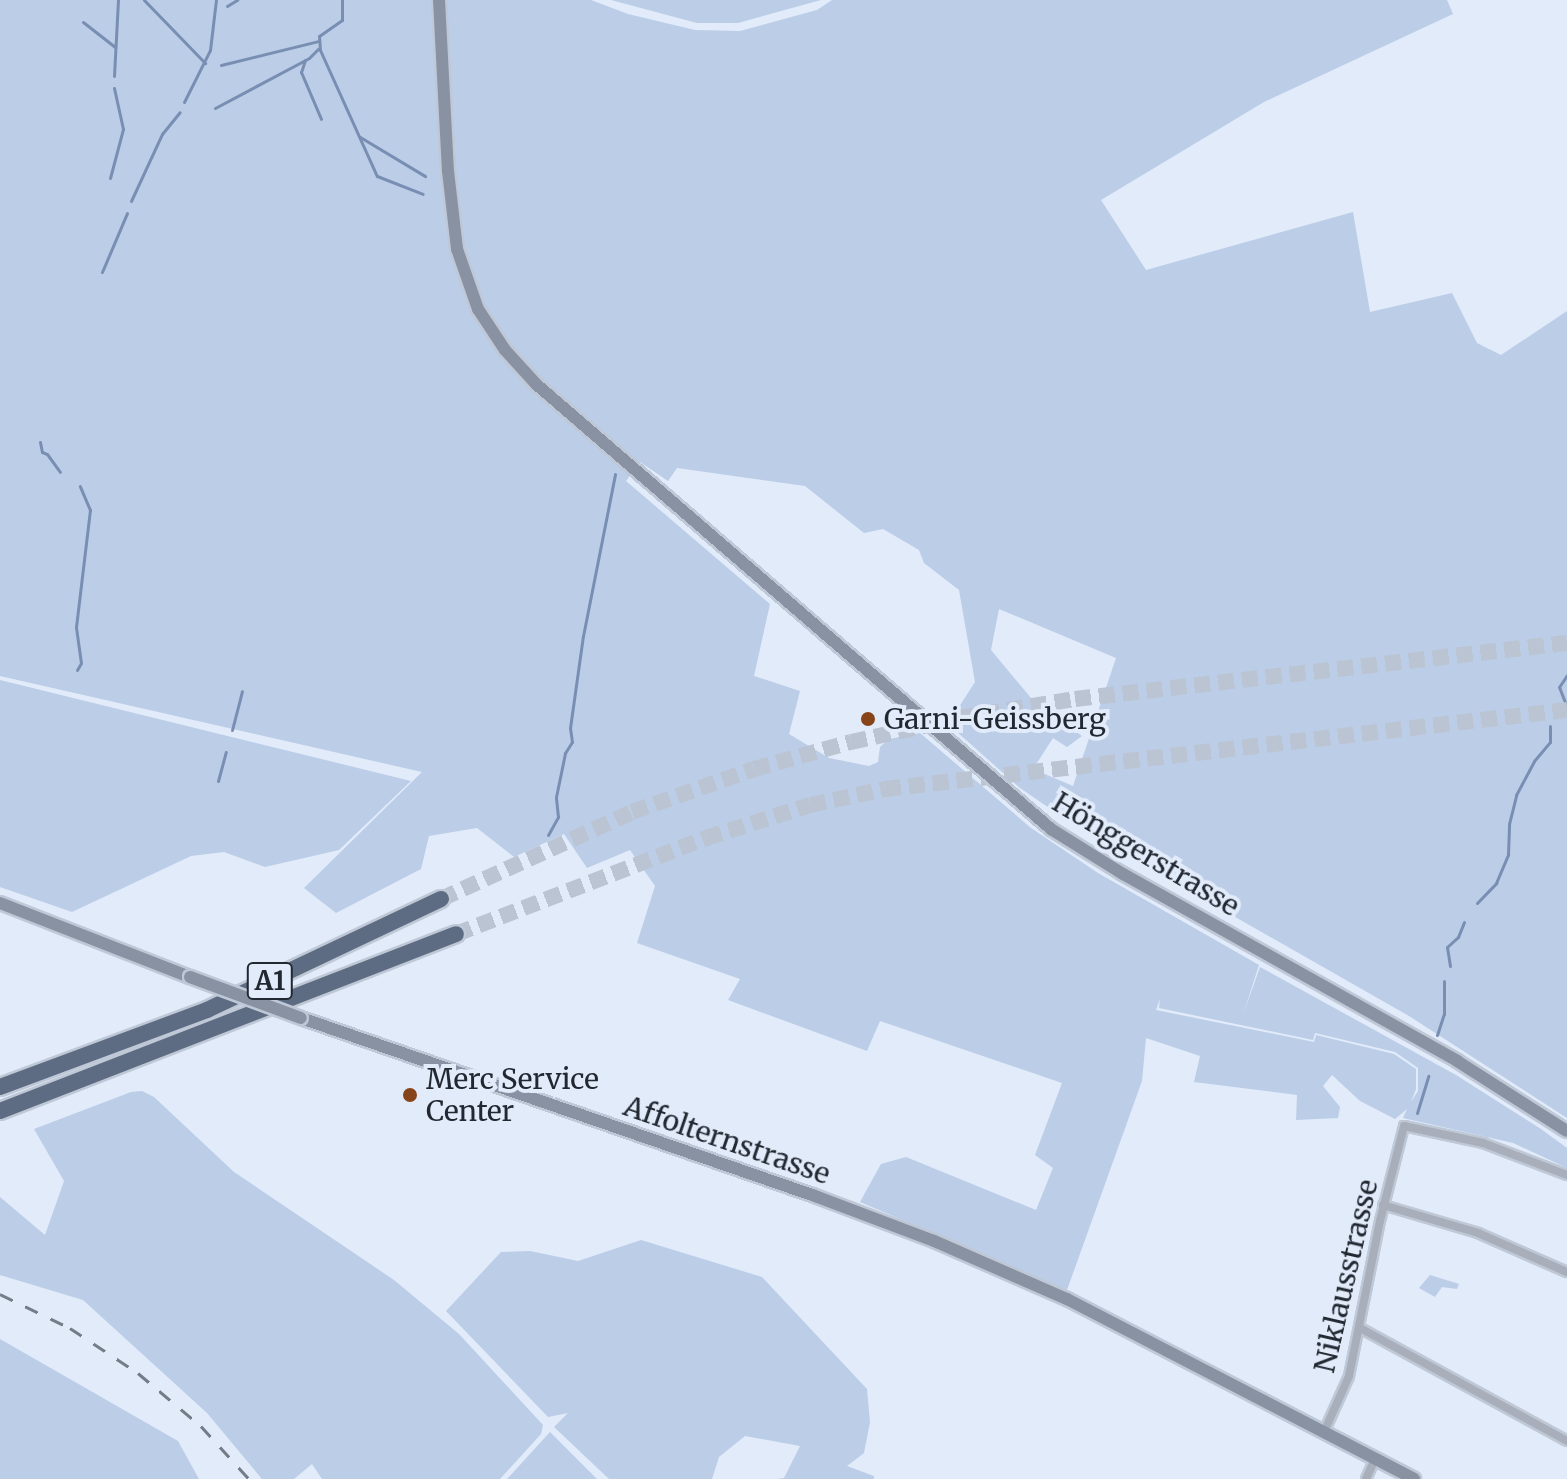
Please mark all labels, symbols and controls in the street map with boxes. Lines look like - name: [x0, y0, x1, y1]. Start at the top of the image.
- place label: Garni-Geissberg: [884, 702, 1106, 736]
- marker: Garni-Geissberg: [859, 710, 877, 728]
- street label: Hönggerstrasse: [1047, 785, 1245, 923]
- road number: A1: [246, 959, 294, 1003]
- place label: Merc Service Center: [426, 1062, 599, 1128]
- marker: Merc Service Center: [401, 1086, 419, 1104]
- street label: Affolternstrasse: [619, 1089, 835, 1191]
- street label: Niklausstrasse: [1307, 1176, 1385, 1376]

